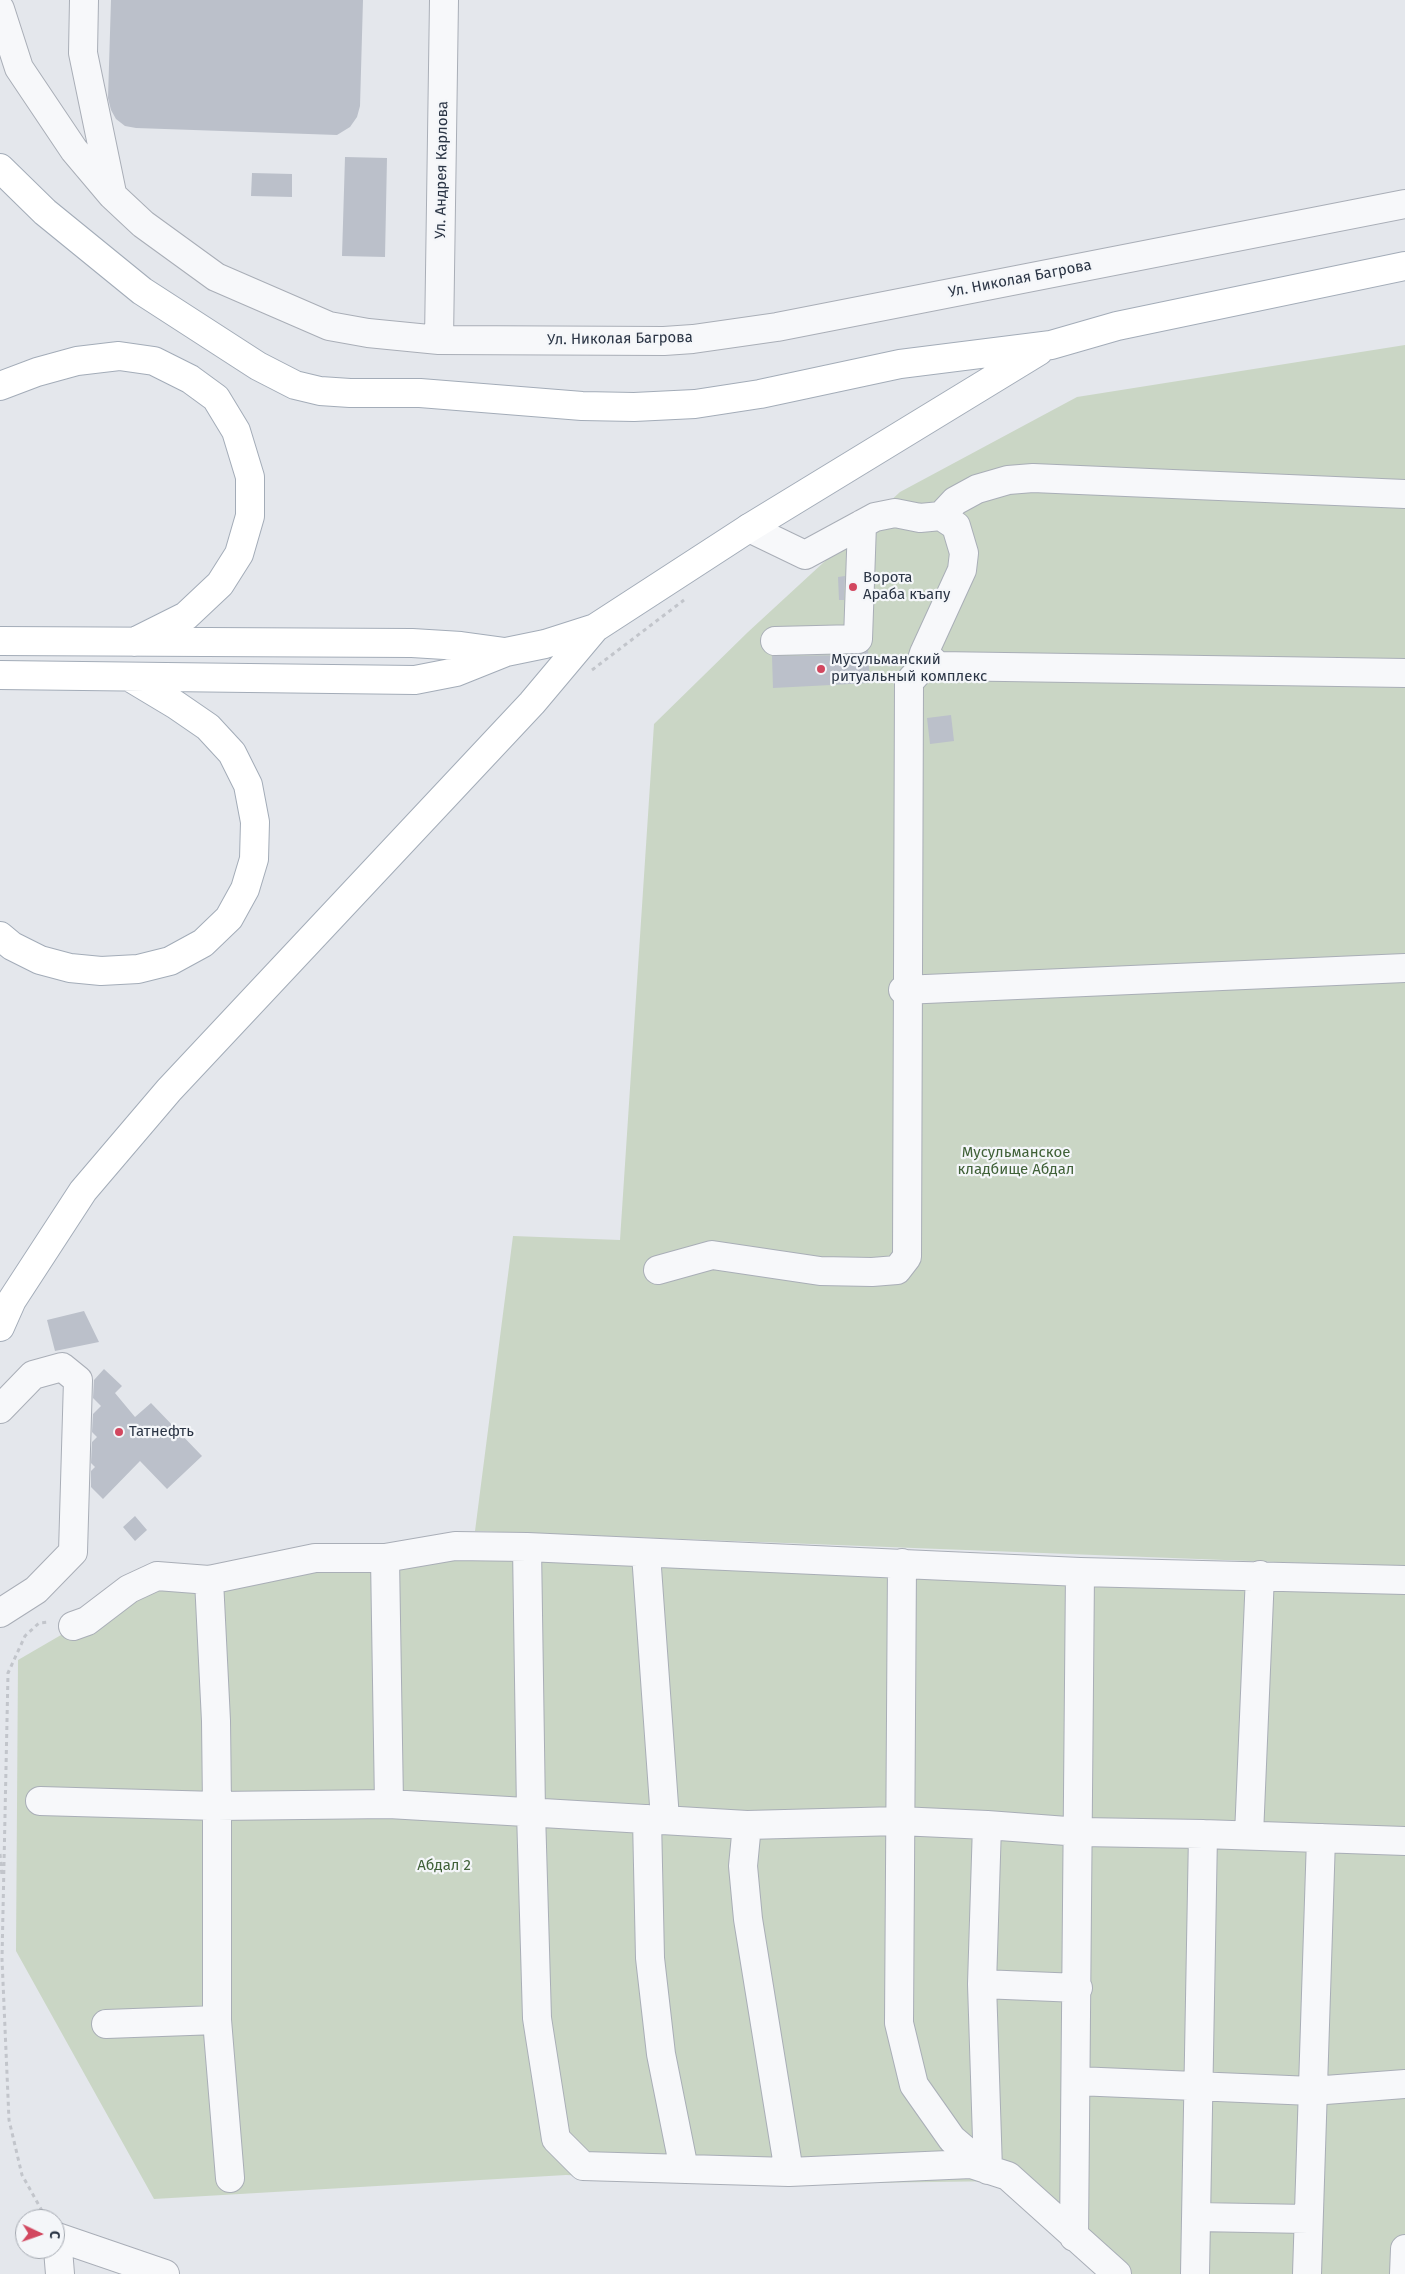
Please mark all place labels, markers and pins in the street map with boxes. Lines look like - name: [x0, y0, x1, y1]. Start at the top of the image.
- place label: Ворота Араба къапу: [863, 569, 950, 604]
- marker: Ворота Араба къапу: [847, 581, 859, 593]
- place label: Мусульманский ритуальный комплекс: [831, 651, 987, 686]
- marker: Мусульманский ритуальный комплекс: [815, 663, 827, 675]
- place label: Татнефть: [129, 1423, 194, 1441]
- marker: Татнефть: [113, 1426, 125, 1438]

